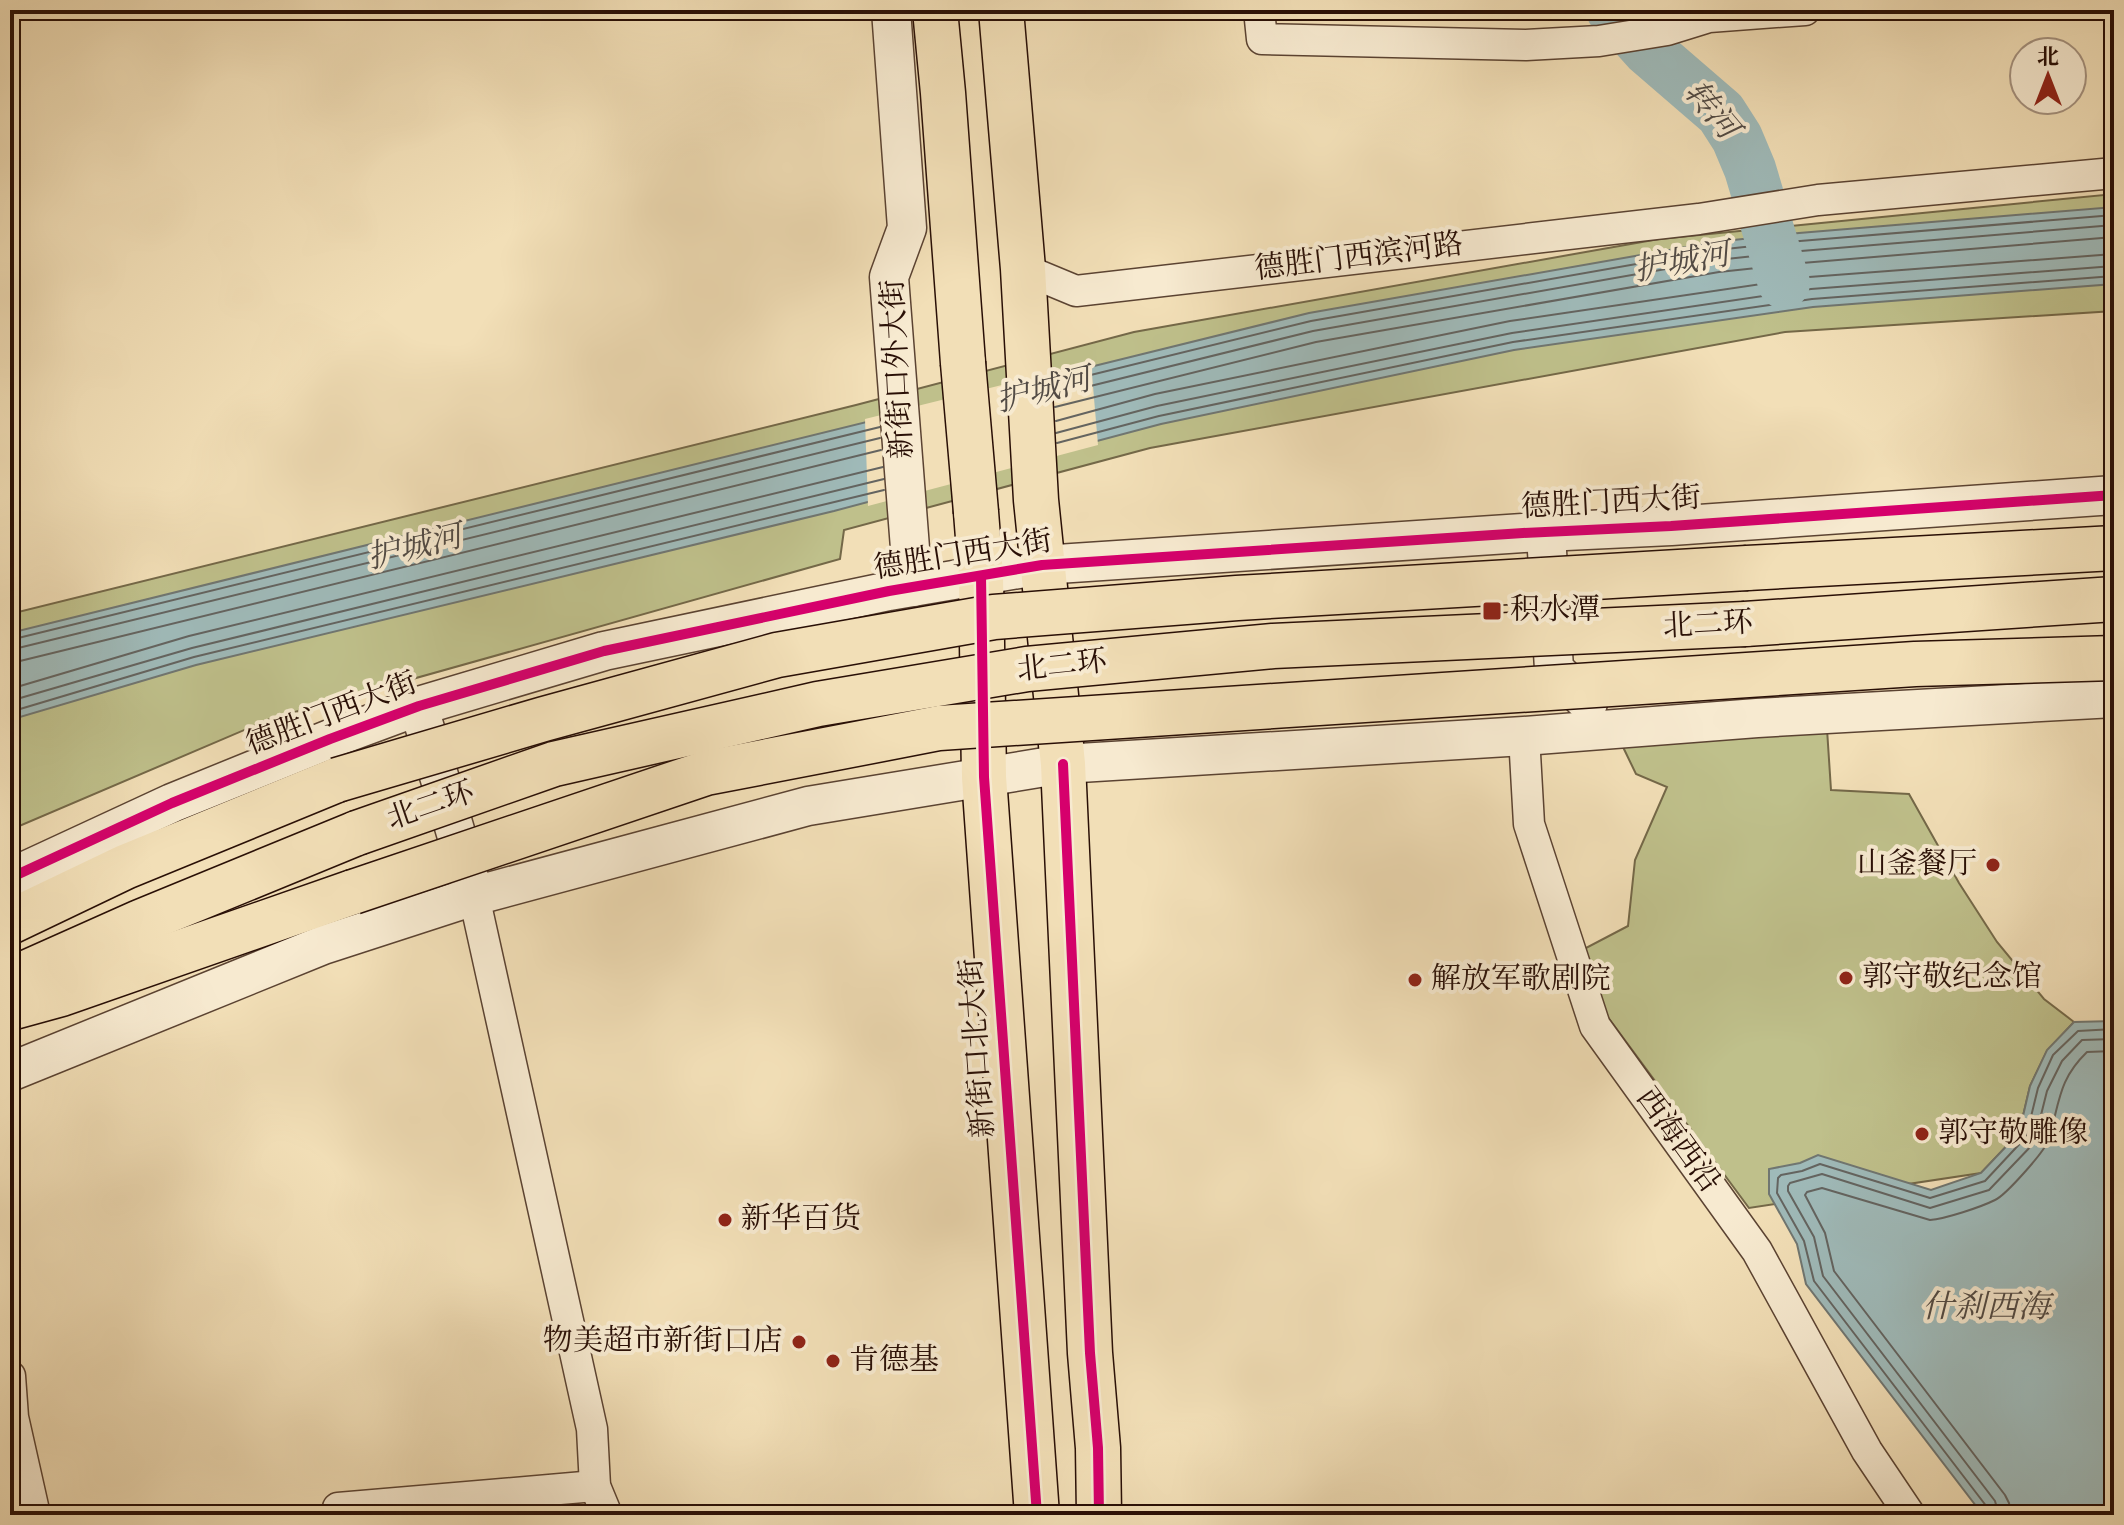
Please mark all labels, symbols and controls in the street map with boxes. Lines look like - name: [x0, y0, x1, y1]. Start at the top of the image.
- north arrow: [2008, 36, 2088, 116]
- text: 北: [2037, 43, 2059, 75]
- water label: 转河: [1672, 72, 1751, 154]
- street label: 德胜门西滨河路: [1252, 224, 1466, 292]
- water label: 护城河: [1631, 232, 1738, 295]
- street label: 新街口外大街: [873, 278, 925, 460]
- water label: 护城河: [992, 357, 1101, 426]
- street label: 德胜门西大街: [1520, 478, 1702, 530]
- water label: 护城河: [363, 514, 472, 583]
- street label: 德胜门西大街: [871, 521, 1055, 591]
- place label: 积水潭: [1510, 590, 1600, 633]
- marker: 积水潭: [1481, 600, 1503, 622]
- street label: 北二环: [1662, 602, 1754, 650]
- street label: 北二环: [1015, 641, 1109, 693]
- street label: 德胜门西大街: [240, 663, 424, 767]
- street label: 北二环: [381, 772, 481, 842]
- place label: 山釜餐厅: [1857, 844, 1977, 887]
- marker: 山釜餐厅: [1984, 856, 2002, 874]
- street label: 新街口北大街: [951, 957, 1007, 1139]
- place label: 郭守敬纪念馆: [1862, 957, 2042, 1000]
- place label: 解放军歌剧院: [1431, 959, 1611, 1002]
- marker: 郭守敬纪念馆: [1837, 969, 1855, 987]
- marker: 解放军歌剧院: [1406, 971, 1424, 989]
- street label: 西海西沿: [1624, 1080, 1730, 1202]
- place label: 郭守敬雕像: [1938, 1113, 2088, 1156]
- marker: 郭守敬雕像: [1913, 1125, 1931, 1143]
- place label: 新华百货: [741, 1199, 861, 1242]
- marker: 新华百货: [716, 1211, 734, 1229]
- water label: 什刹西海: [1922, 1286, 2055, 1332]
- place label: 物美超市新街口店: [543, 1321, 783, 1364]
- marker: 物美超市新街口店: [790, 1333, 808, 1351]
- place label: 肯德基: [849, 1340, 939, 1383]
- marker: 肯德基: [824, 1352, 842, 1370]

